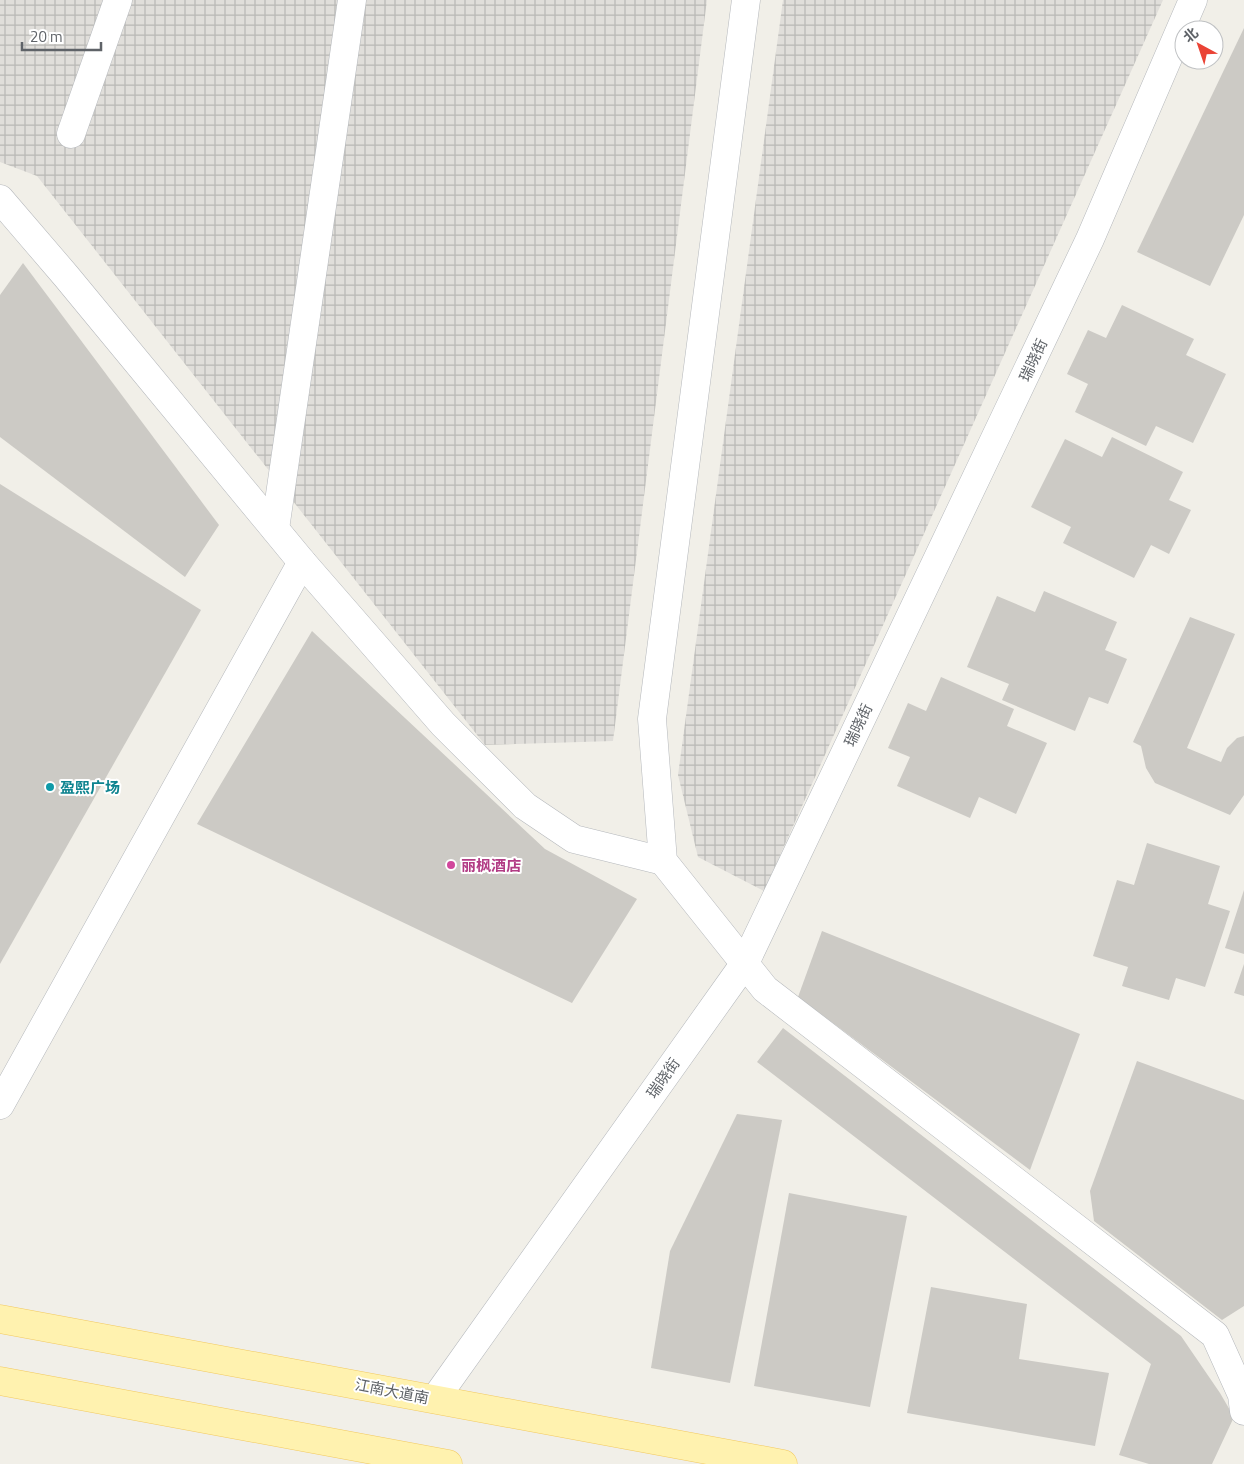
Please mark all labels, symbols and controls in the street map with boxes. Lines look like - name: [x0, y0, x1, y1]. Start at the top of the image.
- scale bar: [22, 20, 101, 52]
- north arrow: [1174, 20, 1224, 70]
- text: 北: [1178, 22, 1202, 47]
- text: 20 m: [30, 25, 63, 48]
- street label: 瑞晓街: [1013, 335, 1053, 385]
- street label: 瑞晓街: [838, 700, 878, 750]
- place label: 盈熙广场: [60, 776, 120, 799]
- marker: 盈熙广场: [44, 781, 56, 793]
- place label: 丽枫酒店: [461, 854, 521, 877]
- marker: 丽枫酒店: [445, 859, 457, 871]
- street label: 瑞晓街: [641, 1053, 685, 1103]
- street label: 江南大道南: [353, 1373, 431, 1409]

